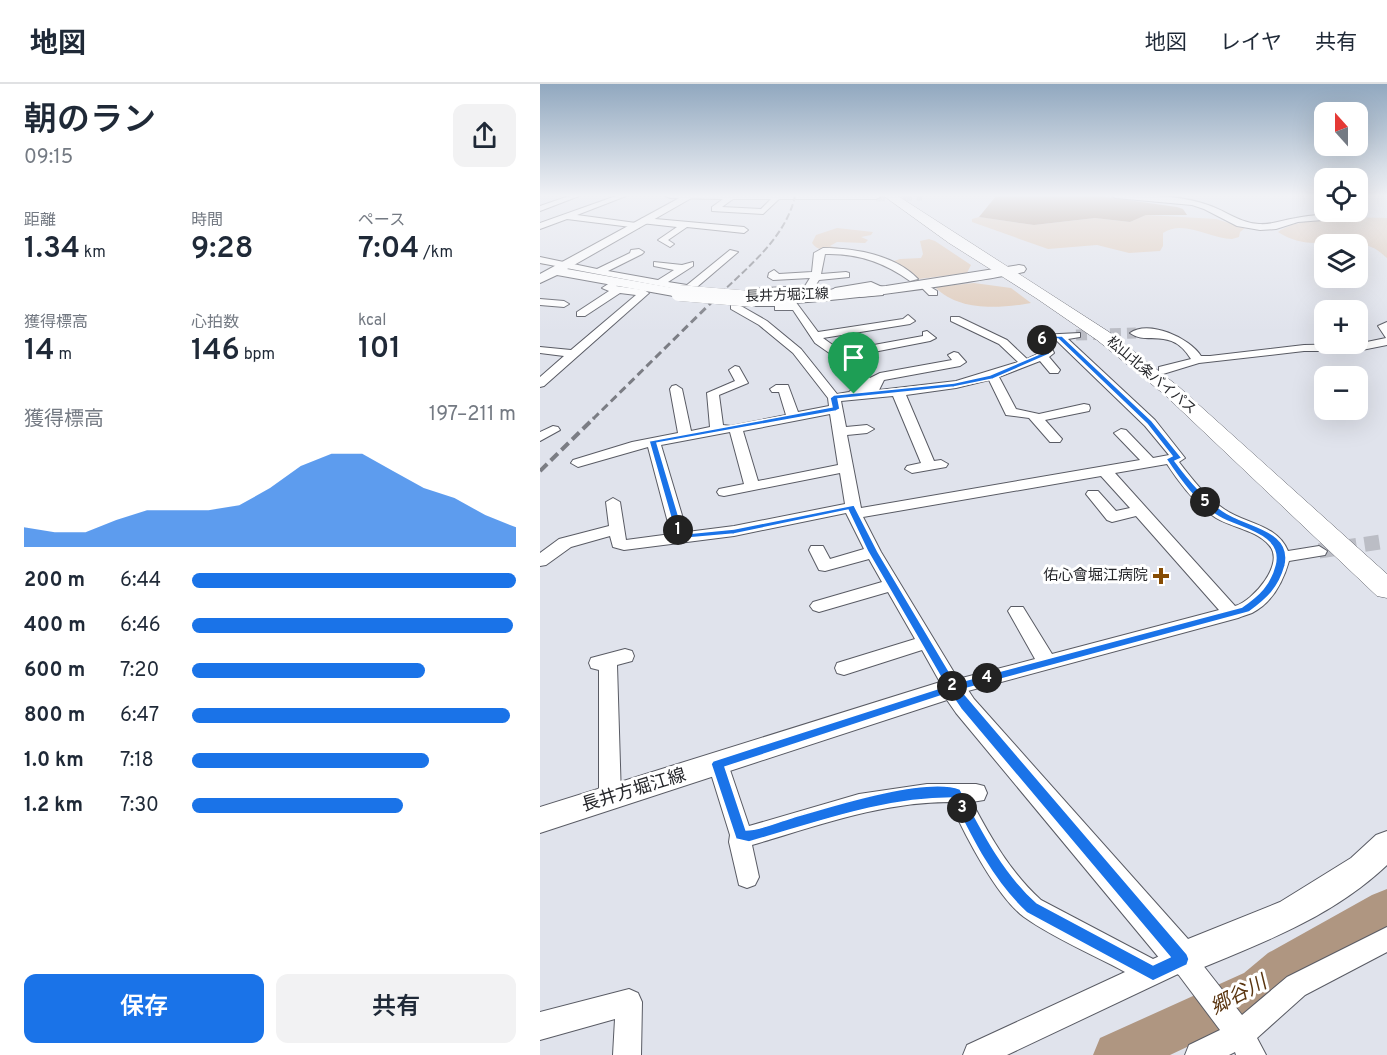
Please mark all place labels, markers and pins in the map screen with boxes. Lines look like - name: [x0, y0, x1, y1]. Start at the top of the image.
- pin: 6: [1027, 325, 1057, 355]
- pin: [828, 332, 879, 394]
- pin: 5: [1190, 487, 1220, 517]
- pin: 1: [663, 515, 693, 545]
- place label: 佑心會堀江病院: [1043, 567, 1148, 586]
- marker: 佑心會堀江病院: [1152, 567, 1170, 585]
- pin: 4: [972, 663, 1002, 693]
- pin: 2: [937, 671, 967, 701]
- pin: 3: [947, 793, 977, 823]

